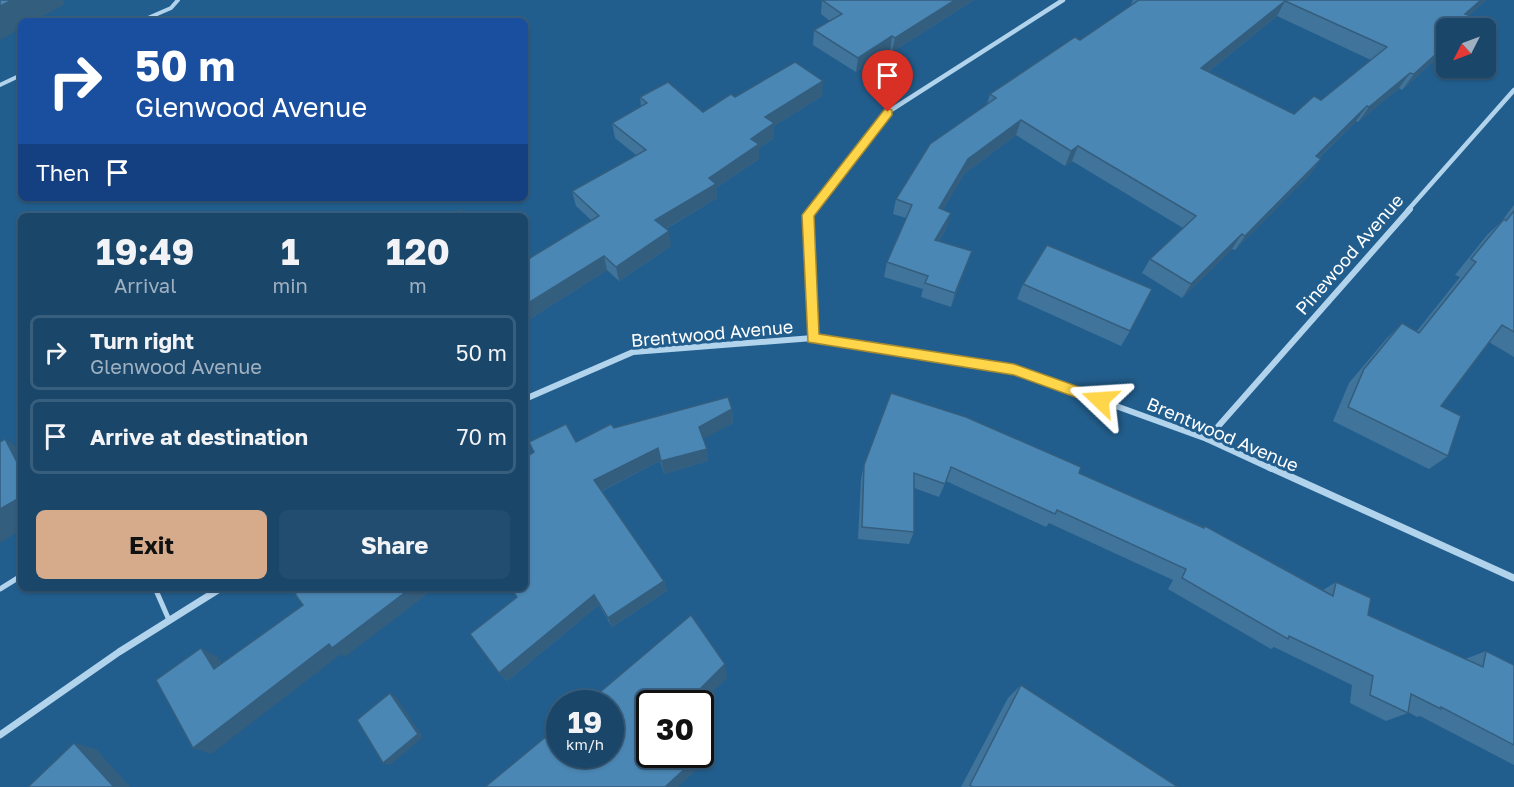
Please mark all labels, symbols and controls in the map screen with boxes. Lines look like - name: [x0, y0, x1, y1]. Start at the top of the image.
- north arrow: [1436, 18, 1496, 78]
- map controls: [1436, 18, 1496, 78]
- text: 50 m: [135, 40, 235, 90]
- icon: right: [36, 42, 114, 120]
- pin: [862, 50, 913, 112]
- icon: arrive: [871, 59, 904, 92]
- text: Glenwood Avenue: [135, 91, 367, 123]
- icon: arrive: [101, 156, 134, 189]
- text: Then: [36, 159, 89, 186]
- street label: Pinewood Avenue: [1290, 189, 1408, 319]
- text: 19:49: [96, 230, 194, 273]
- text: 1: [281, 230, 299, 273]
- text: 120: [386, 230, 450, 273]
- text: Arrival: [114, 273, 177, 297]
- text: min: [273, 273, 308, 297]
- text: m: [409, 273, 427, 297]
- street label: Brentwood Avenue: [630, 315, 794, 351]
- text: Turn right: [90, 327, 194, 354]
- icon: right: [39, 336, 72, 369]
- text: 50 m: [456, 339, 507, 366]
- text: Glenwood Avenue: [90, 354, 262, 378]
- position arrow: [1068, 368, 1132, 432]
- street label: Brentwood Avenue: [1144, 392, 1302, 476]
- icon: arrive: [39, 420, 72, 453]
- text: Arrive at destination: [90, 423, 308, 450]
- text: 70 m: [457, 423, 507, 450]
- button: Exit: [36, 510, 267, 579]
- button: Share: [279, 510, 510, 579]
- speed limit sign: 30: [636, 690, 714, 768]
- text: 19: [568, 704, 602, 740]
- text: km/h: [566, 735, 604, 753]

